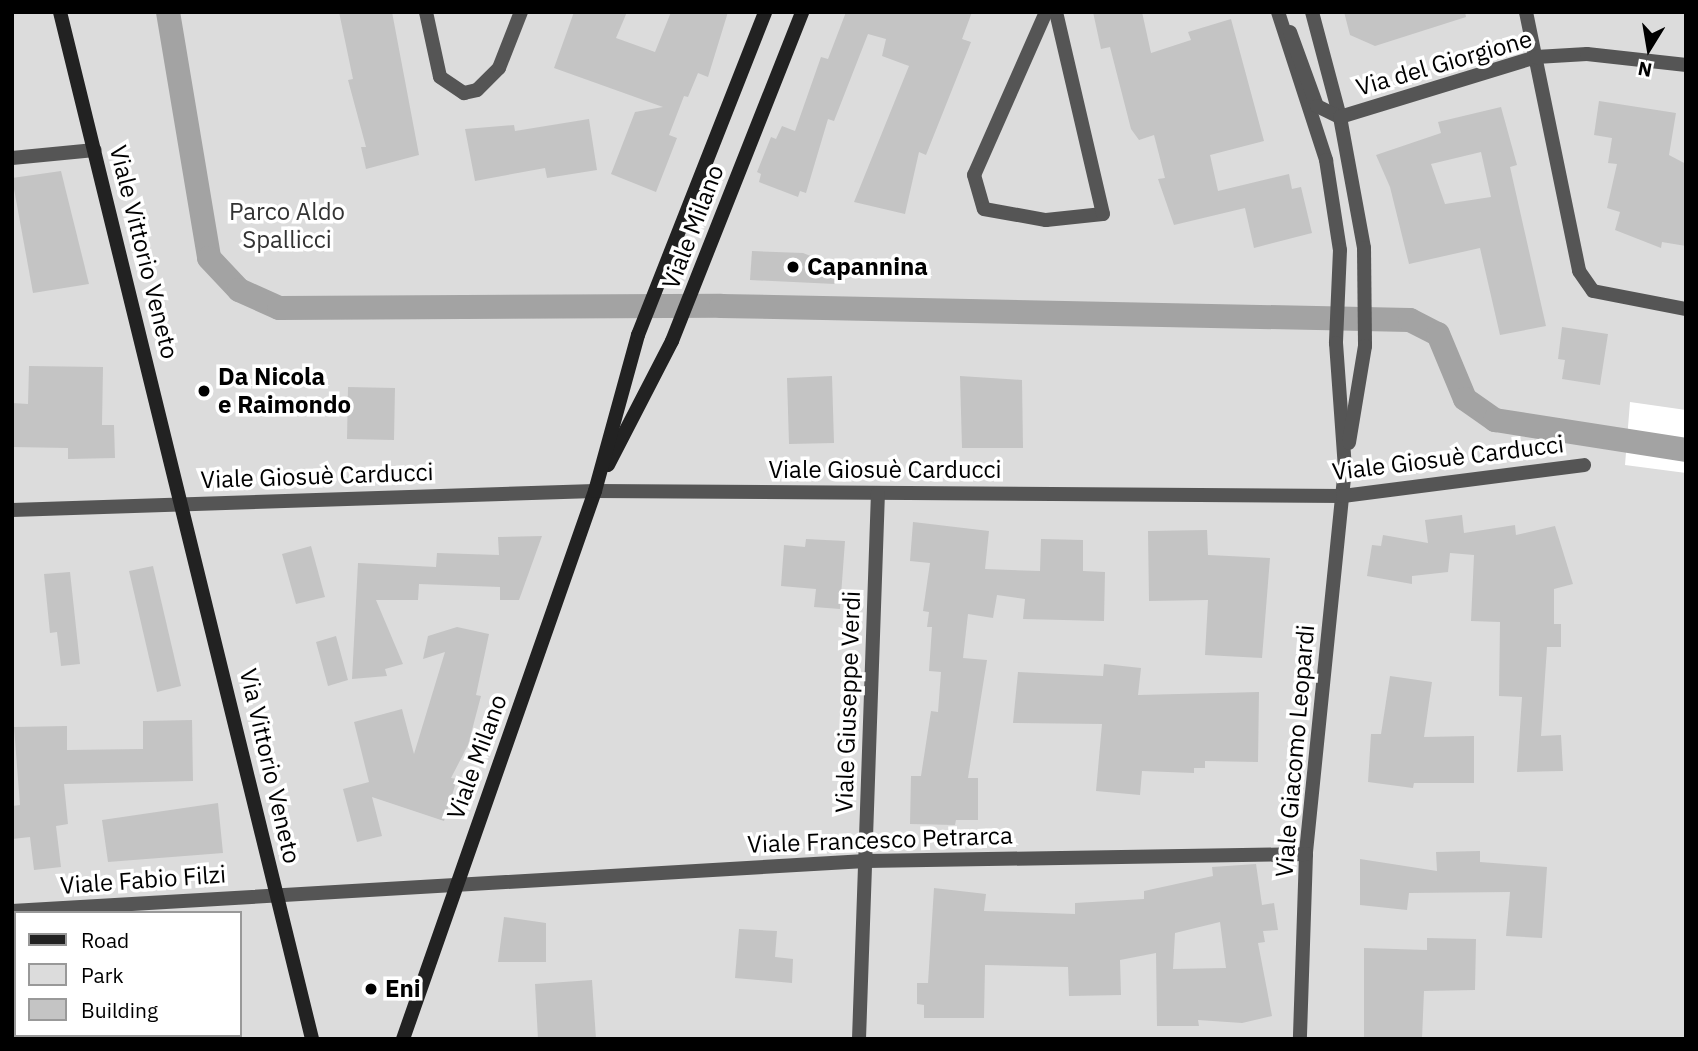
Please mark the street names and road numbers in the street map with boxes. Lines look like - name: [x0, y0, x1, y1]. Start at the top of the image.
- street label: Via del Giorgione: [1353, 24, 1535, 102]
- street label: Viale Vittorio Veneto: [104, 142, 184, 362]
- street label: Viale Milano: [656, 161, 730, 293]
- street label: Viale Giosuè Carducci: [1331, 430, 1565, 486]
- street label: Viale Giosuè Carducci: [768, 456, 1002, 484]
- street label: Viale Giosuè Carducci: [200, 458, 434, 494]
- street label: Viale Giuseppe Verdi: [830, 590, 866, 814]
- street label: Viale Giacomo Leopardi: [1270, 624, 1320, 878]
- street label: Via Vittorio Veneto: [234, 666, 306, 866]
- street label: Viale Milano: [441, 691, 513, 823]
- street label: Viale Francesco Petrarca: [747, 821, 1013, 859]
- street label: Viale Fabio Filzi: [59, 860, 227, 900]

